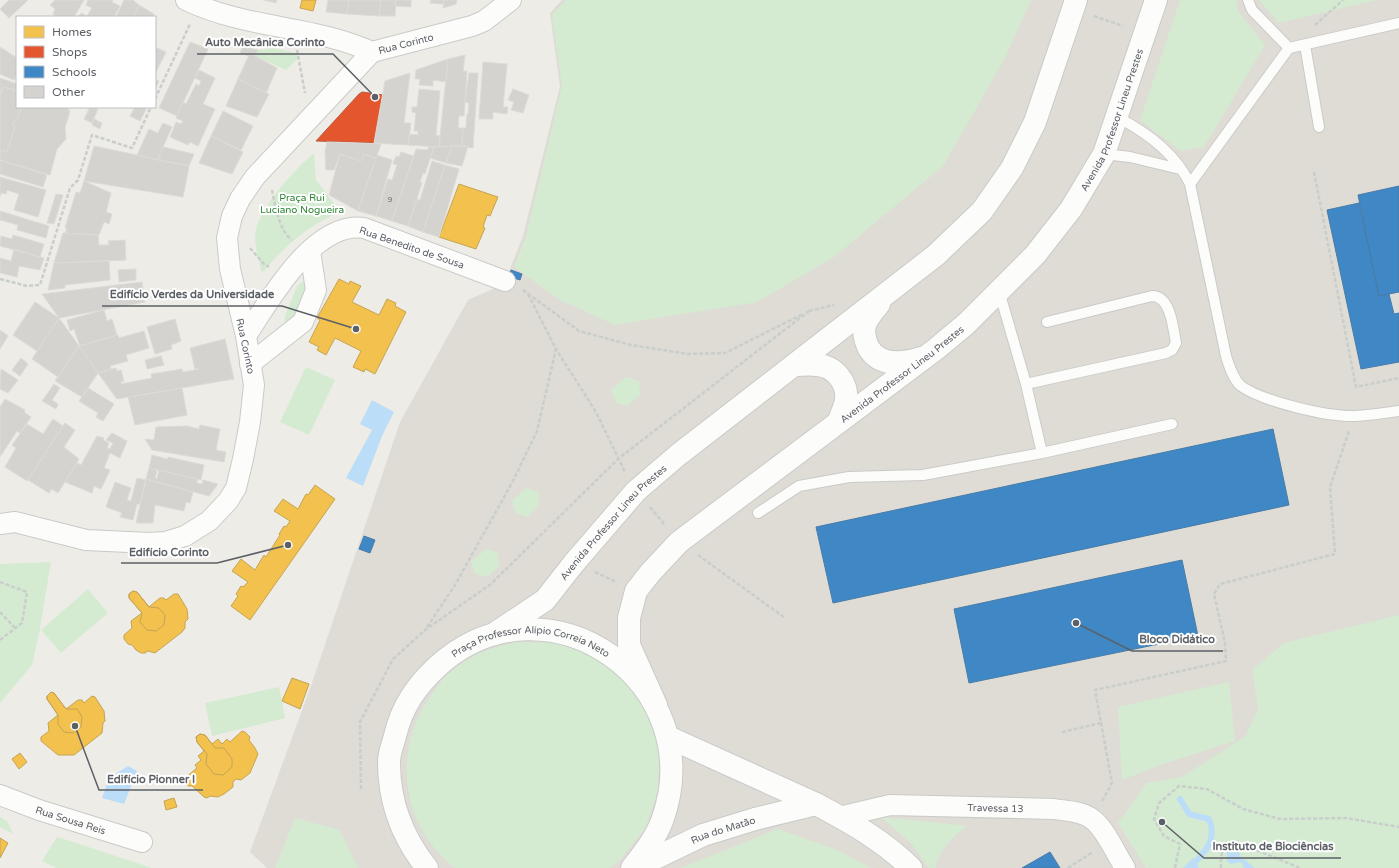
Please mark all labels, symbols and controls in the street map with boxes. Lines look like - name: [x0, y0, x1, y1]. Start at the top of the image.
- legend: [16, 16, 156, 108]
- text: Homes: [52, 25, 92, 39]
- callout: Auto Mecânica Corinto: [197, 31, 333, 54]
- street label: Rua Corinto: [377, 31, 435, 57]
- text: Auto Mecânica Corinto: [205, 36, 325, 49]
- text: Shops: [52, 45, 87, 59]
- street label: Avenida Professor Lineu Prestes: [1078, 47, 1146, 193]
- text: Schools: [52, 65, 97, 79]
- text: Other: [52, 85, 85, 99]
- park label: Praça Rui Luciano Nogueira: [260, 192, 344, 216]
- house number: 9: [387, 195, 393, 204]
- street label: Rua Benedito de Sousa: [358, 224, 466, 272]
- callout: Edifício Verdes da Universidade: [102, 283, 282, 306]
- text: Edifício Verdes da Universidade: [110, 288, 275, 301]
- street label: Rua Corinto: [233, 317, 257, 375]
- street label: Avenida Professor Lineu Prestes: [838, 323, 967, 426]
- street label: Avenida Professor Lineu Prestes: [558, 462, 670, 583]
- callout: Edifício Corinto: [121, 540, 217, 563]
- text: Edifício Corinto: [129, 546, 209, 559]
- text: Praça Professor Alípio Correia Neto: [449, 624, 612, 660]
- callout: Bloco Didático: [1132, 628, 1223, 651]
- text: Bloco Didático: [1139, 633, 1215, 646]
- street label: Praça Professor Alípio Correia Neto: [447, 651, 615, 663]
- callout: Edifício Pionner I: [99, 767, 203, 790]
- text: Edifício Pionner I: [107, 773, 195, 786]
- street label: Travessa 13: [967, 802, 1024, 815]
- street label: Rua Sousa Reis: [34, 804, 107, 837]
- street label: Rua do Matão: [689, 814, 757, 847]
- callout: Instituto de Biociências: [1204, 835, 1341, 858]
- text: Instituto de Biociências: [1212, 840, 1334, 853]

